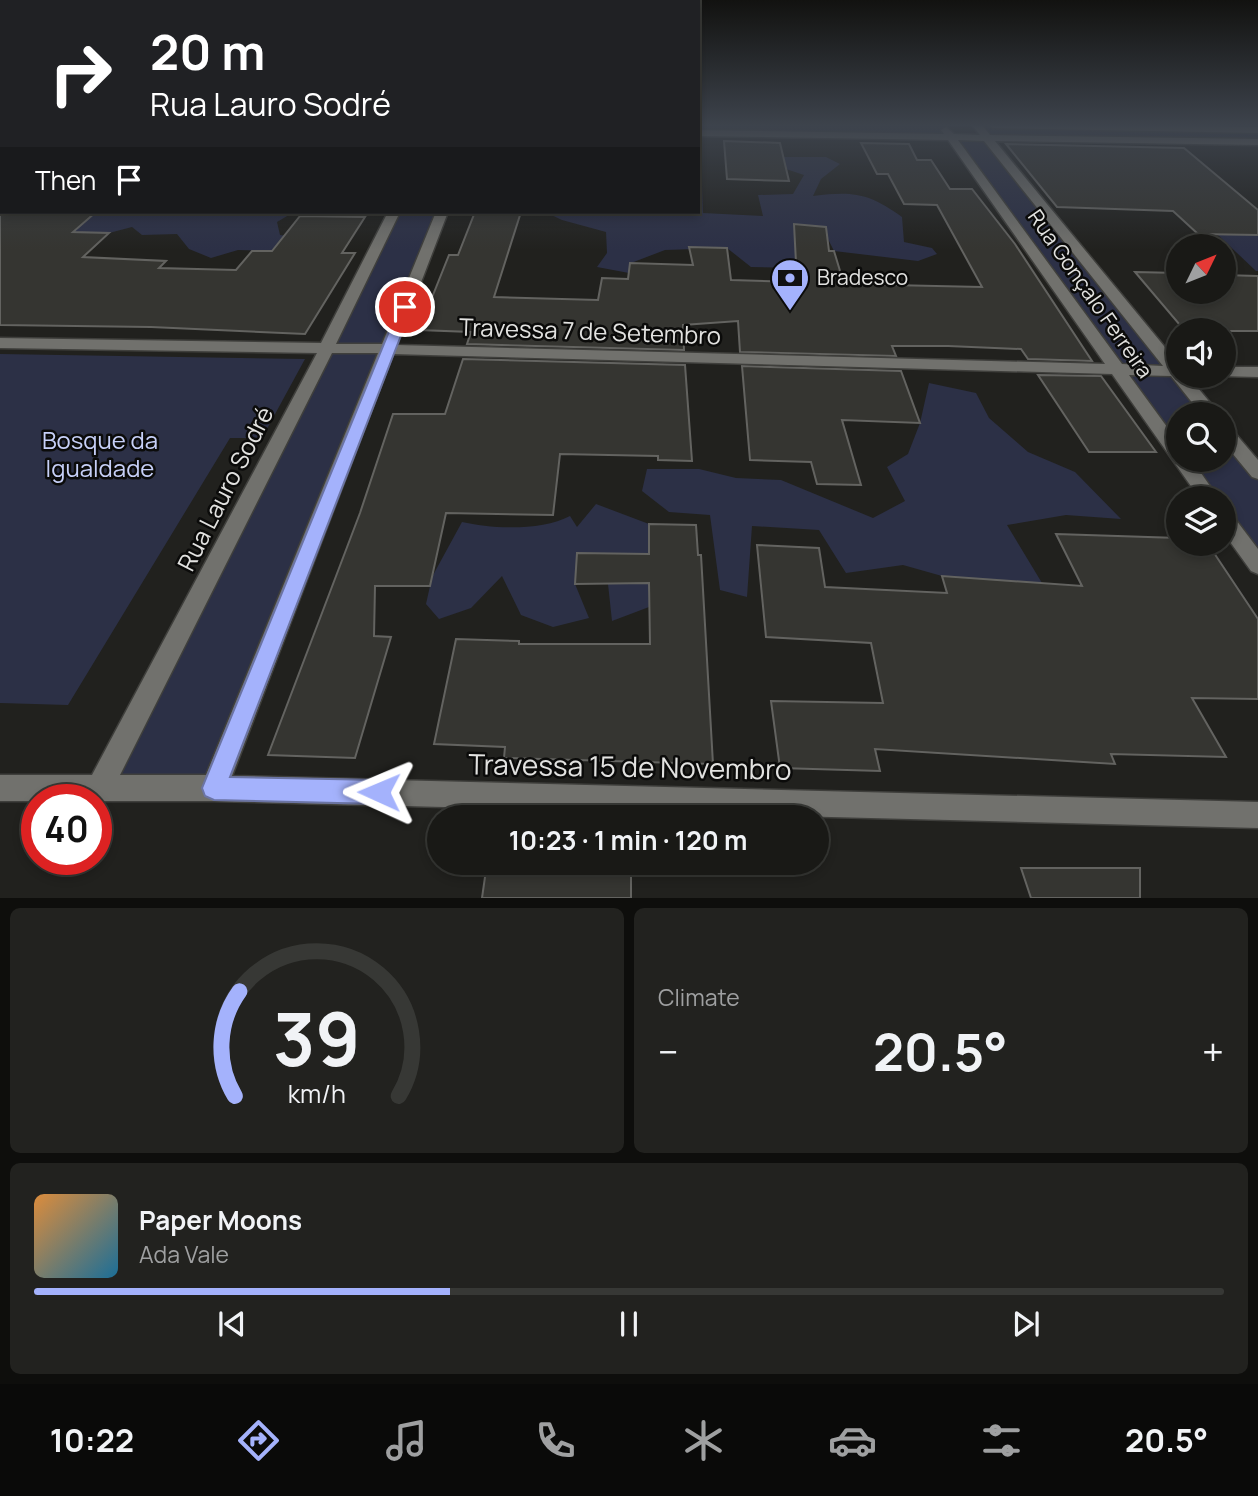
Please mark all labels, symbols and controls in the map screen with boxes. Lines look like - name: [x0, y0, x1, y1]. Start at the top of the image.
- text: 20 m: [150, 18, 265, 85]
- icon: right: [35, 28, 126, 119]
- text: Rua Lauro Sodré: [150, 82, 391, 126]
- icon: arrive: [110, 161, 148, 199]
- text: Then: [35, 162, 96, 198]
- street label: Rua Gonçalo Ferreira: [1022, 204, 1159, 383]
- north arrow: [1166, 234, 1236, 304]
- map controls: [1166, 234, 1236, 556]
- bank icon: Bradesco: [769, 257, 811, 312]
- place label: Bradesco: [817, 263, 908, 291]
- pin: [375, 277, 435, 337]
- icon: arrive: [386, 288, 424, 326]
- street label: Travessa 7 de Setembro: [459, 309, 722, 352]
- button: sound: [1166, 318, 1236, 388]
- street label: Rua Lauro Sodré: [169, 400, 280, 576]
- button: search: [1166, 402, 1236, 472]
- park label: Bosque da Igualdade: [42, 423, 158, 484]
- button: layers: [1166, 486, 1236, 556]
- street label: Travessa 15 de Novembro: [468, 744, 792, 788]
- position arrow: [342, 755, 416, 829]
- speed limit sign: 40: [21, 784, 112, 875]
- text: 10:23 · 1 min · 120 m: [509, 822, 747, 858]
- text: Climate: [658, 981, 740, 1013]
- text: 39: [273, 989, 361, 1089]
- text: 20.5°: [873, 1016, 1008, 1087]
- text: −: [658, 1025, 679, 1077]
- text: +: [1202, 1025, 1224, 1077]
- text: km/h: [288, 1076, 346, 1111]
- text: Paper Moons: [139, 1202, 302, 1238]
- text: Ada Vale: [139, 1238, 229, 1270]
- icon: previous: [213, 1305, 251, 1343]
- icon: pause: [610, 1305, 648, 1343]
- icon: next: [1007, 1305, 1045, 1343]
- icon: directions: [234, 1416, 283, 1465]
- icon: music: [382, 1416, 431, 1465]
- icon: phone: [531, 1416, 580, 1465]
- icon: climate: [679, 1416, 728, 1465]
- icon: car: [828, 1416, 877, 1465]
- icon: filters: [977, 1416, 1026, 1465]
- text: 10:22: [50, 1418, 134, 1462]
- text: 20.5°: [1125, 1418, 1208, 1462]

